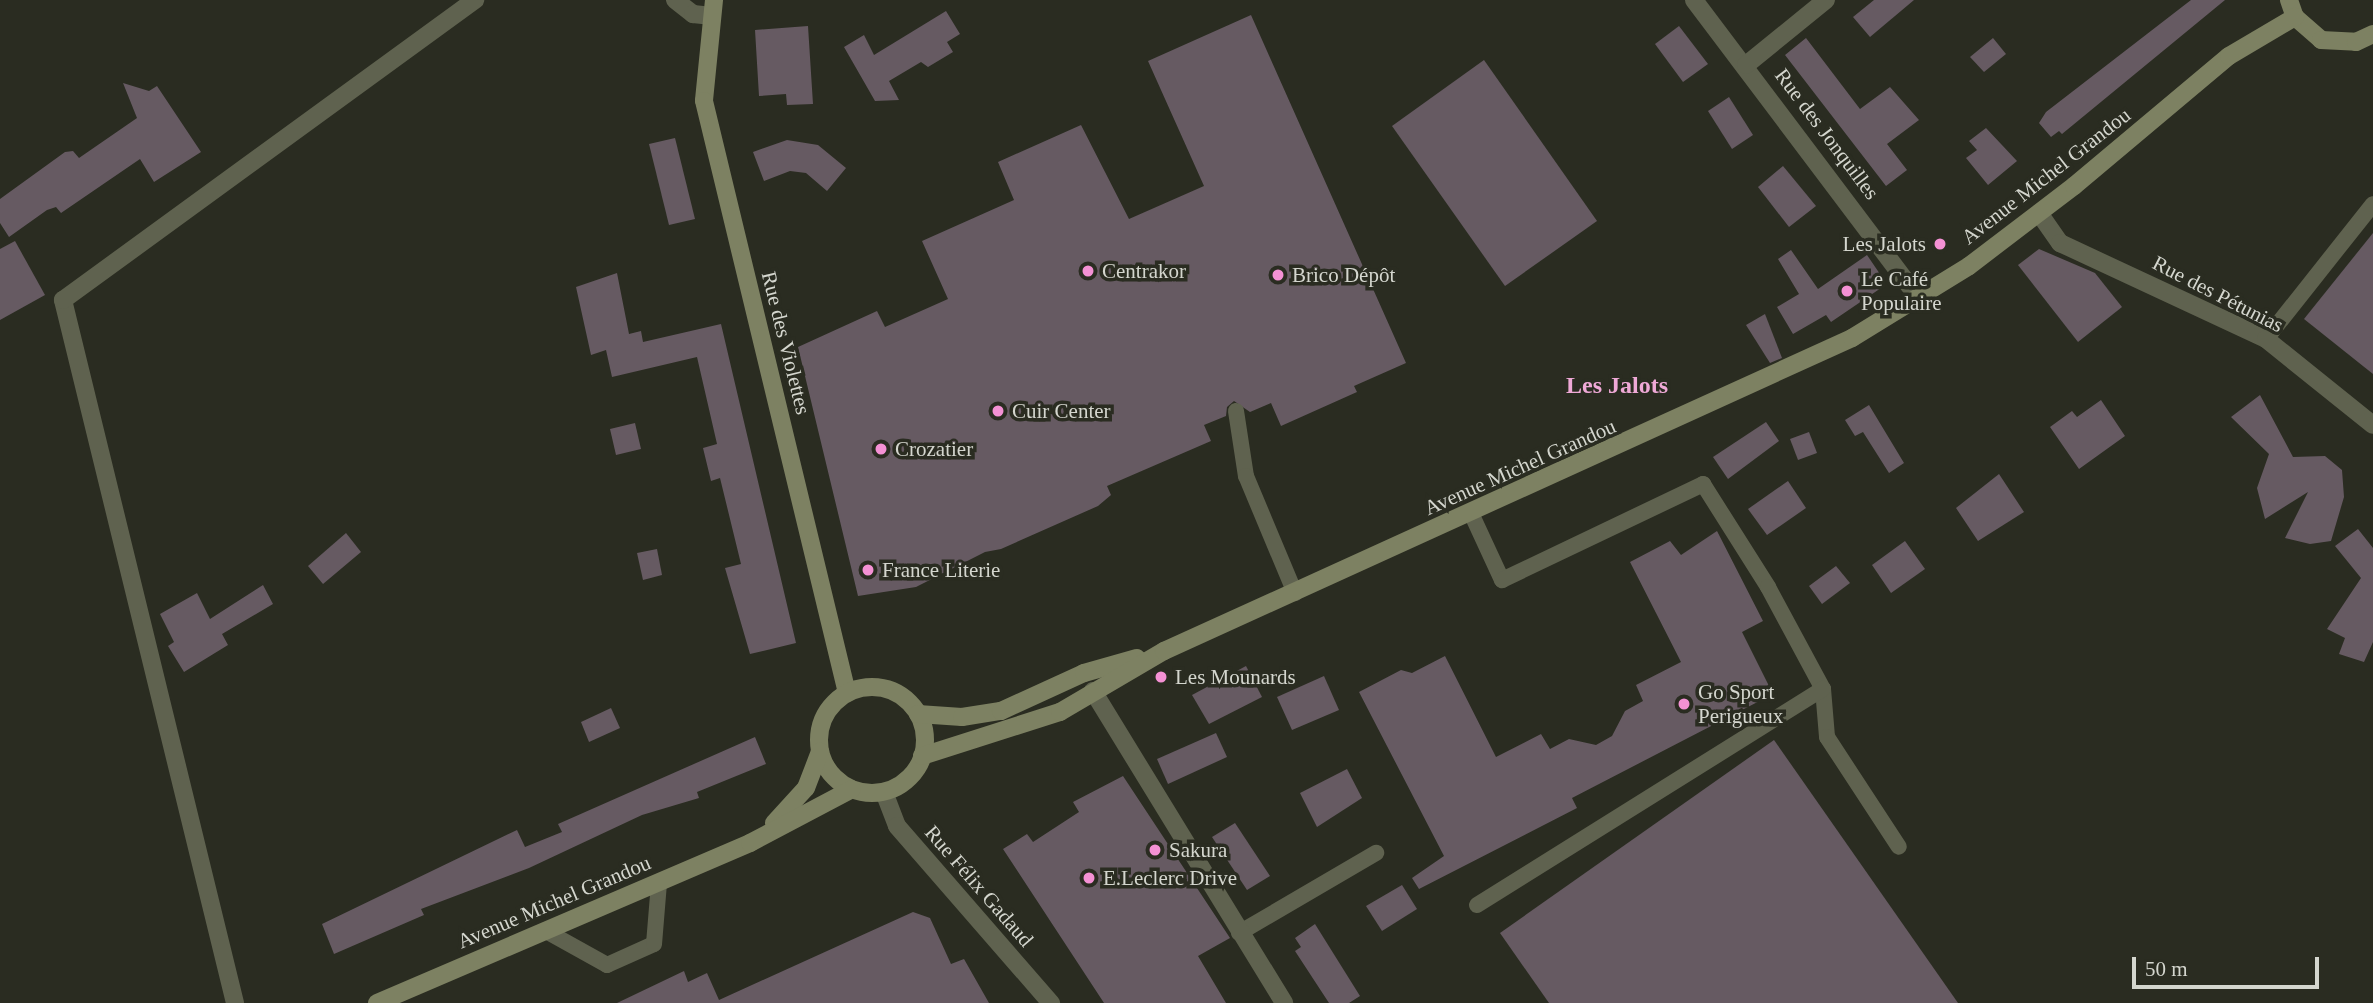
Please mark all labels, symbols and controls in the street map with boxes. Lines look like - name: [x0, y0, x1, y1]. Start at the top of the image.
- street label: Rue des Jonquilles: [1770, 64, 1884, 204]
- street label: Avenue Michel Grandou: [1957, 102, 2135, 250]
- place label: Les Jalots: [1843, 231, 1926, 257]
- marker: Les Jalots: [1932, 236, 1948, 252]
- street label: Rue des Pétunias: [2148, 250, 2288, 338]
- place label: Centrakor: [1102, 258, 1186, 284]
- place label: Brico Dépôt: [1292, 262, 1395, 288]
- marker: Centrakor: [1080, 263, 1096, 279]
- place label: Le Café Populaire: [1861, 266, 1941, 316]
- marker: Brico Dépôt: [1270, 267, 1286, 283]
- street label: Rue des Violettes: [756, 269, 816, 417]
- marker: Le Café Populaire: [1839, 283, 1855, 299]
- district label: Les Jalots: [1566, 372, 1668, 400]
- place label: Cuir Center: [1012, 398, 1111, 424]
- marker: Cuir Center: [990, 403, 1006, 419]
- street label: Avenue Michel Grandou: [1420, 413, 1620, 521]
- place label: Crozatier: [895, 436, 973, 462]
- marker: Crozatier: [873, 441, 889, 457]
- place label: France Literie: [882, 557, 1000, 583]
- marker: France Literie: [860, 562, 876, 578]
- place label: Les Mounards: [1175, 664, 1296, 690]
- marker: Les Mounards: [1153, 669, 1169, 685]
- place label: Go Sport Perigueux: [1698, 679, 1783, 729]
- marker: Go Sport Perigueux: [1676, 696, 1692, 712]
- street label: Rue Félix Gadaud: [919, 820, 1039, 952]
- place label: Sakura: [1169, 837, 1227, 863]
- marker: Sakura: [1147, 842, 1163, 858]
- street label: Avenue Michel Grandou: [454, 850, 654, 954]
- place label: E.Leclerc Drive: [1103, 865, 1237, 891]
- marker: E.Leclerc Drive: [1081, 870, 1097, 886]
- scale bar: [2135, 944, 2322, 988]
- text: 50 m: [2145, 957, 2188, 981]

